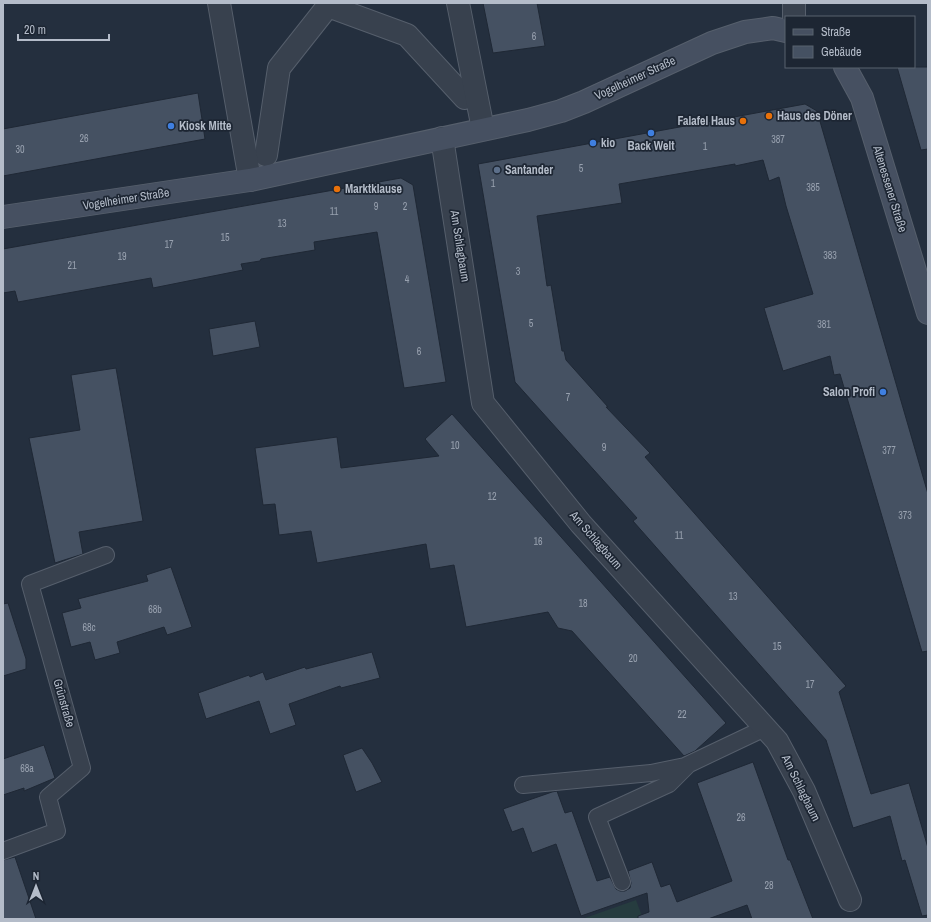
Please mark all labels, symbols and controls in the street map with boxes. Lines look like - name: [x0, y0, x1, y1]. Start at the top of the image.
- scale bar: [18, 16, 109, 42]
- legend: [785, 16, 915, 68]
- text: 20 m: [24, 22, 46, 38]
- text: Straße: [821, 24, 851, 40]
- house number: 6: [532, 30, 537, 43]
- text: Gebäude: [821, 44, 862, 60]
- street label: Vogelheimer Straße: [592, 52, 678, 104]
- place label: Haus des Döner: [777, 108, 852, 124]
- marker: Haus des Döner: [764, 111, 774, 121]
- place label: Falafel Haus: [678, 113, 736, 129]
- marker: Falafel Haus: [738, 116, 748, 126]
- place label: Kiosk Mitte: [179, 118, 232, 134]
- marker: Kiosk Mitte: [166, 121, 176, 131]
- marker: Back Welt: [646, 128, 656, 138]
- house number: 26: [79, 132, 89, 145]
- house number: 387: [771, 133, 785, 146]
- place label: kio: [601, 135, 615, 151]
- marker: kio: [588, 138, 598, 148]
- place label: Back Welt: [628, 138, 675, 154]
- house number: 1: [703, 140, 708, 153]
- house number: 30: [15, 143, 25, 156]
- street label: Altenessener Straße: [869, 143, 911, 234]
- place label: Santander: [505, 162, 553, 178]
- house number: 5: [579, 162, 584, 175]
- marker: Santander: [492, 165, 502, 175]
- house number: 1: [491, 177, 496, 190]
- place label: Marktklause: [345, 181, 402, 197]
- house number: 385: [806, 181, 820, 194]
- street label: Vogelheimer Straße: [82, 184, 170, 214]
- marker: Marktklause: [332, 184, 342, 194]
- house number: 9: [374, 200, 379, 213]
- house number: 2: [403, 200, 408, 213]
- house number: 11: [330, 205, 339, 218]
- street label: Am Schlagbaum: [446, 208, 474, 283]
- house number: 13: [277, 217, 287, 230]
- house number: 15: [220, 231, 230, 244]
- house number: 17: [164, 238, 174, 251]
- house number: 383: [823, 249, 837, 262]
- house number: 19: [117, 250, 127, 263]
- house number: 21: [67, 259, 77, 272]
- house number: 3: [516, 265, 521, 278]
- house number: 4: [405, 273, 410, 286]
- house number: 5: [529, 317, 534, 330]
- house number: 381: [817, 318, 831, 331]
- house number: 6: [417, 345, 422, 358]
- place label: Salon Profi: [823, 384, 875, 400]
- marker: Salon Profi: [878, 387, 888, 397]
- house number: 7: [566, 391, 571, 404]
- house number: 10: [450, 439, 460, 452]
- house number: 9: [602, 441, 607, 454]
- house number: 377: [882, 444, 896, 457]
- house number: 12: [487, 490, 497, 503]
- street label: Am Schlagbaum: [566, 507, 626, 572]
- house number: 373: [898, 509, 912, 522]
- house number: 11: [675, 529, 684, 542]
- house number: 16: [533, 535, 543, 548]
- house number: 13: [728, 590, 738, 603]
- house number: 18: [578, 597, 588, 610]
- house number: 68b: [148, 603, 162, 616]
- house number: 68c: [82, 621, 96, 634]
- house number: 15: [772, 640, 782, 653]
- house number: 20: [628, 652, 638, 665]
- street label: Grünstraße: [49, 677, 79, 729]
- house number: 17: [805, 678, 815, 691]
- house number: 22: [677, 708, 687, 721]
- street label: Am Schlagbaum: [778, 751, 824, 824]
- house number: 68a: [20, 762, 34, 775]
- house number: 26: [736, 811, 746, 824]
- north arrow: [16, 866, 56, 906]
- text: N: [33, 869, 39, 883]
- house number: 28: [764, 879, 774, 892]

